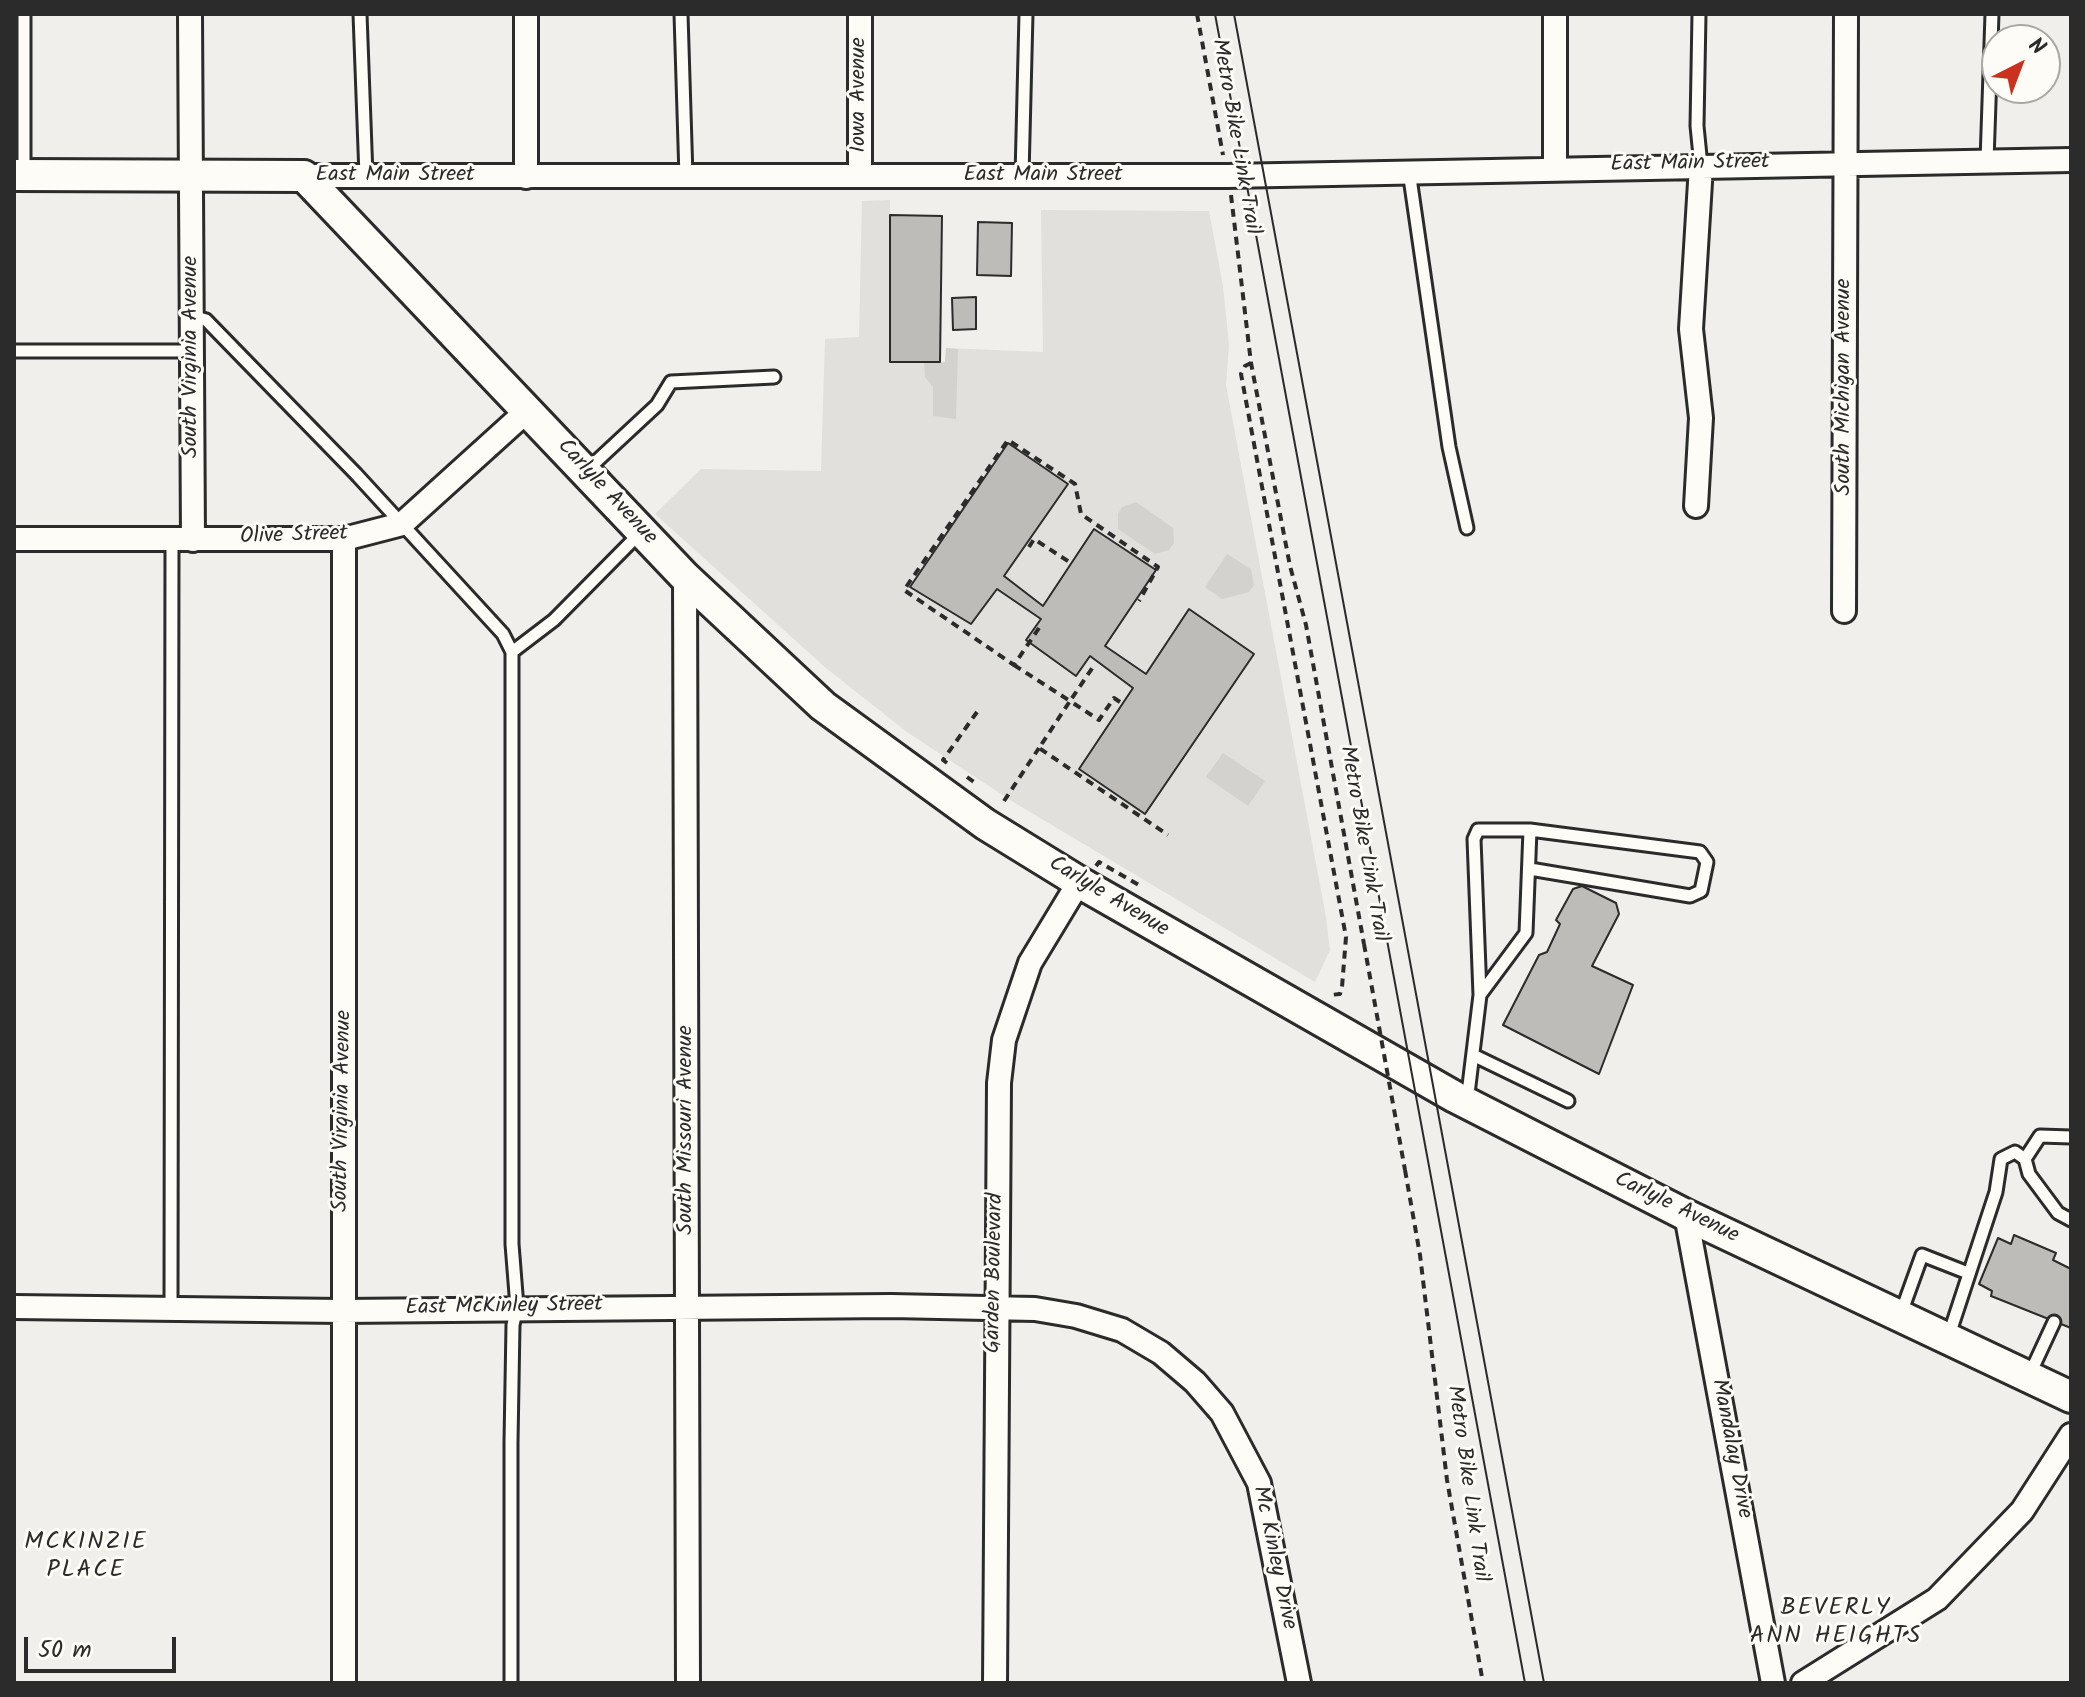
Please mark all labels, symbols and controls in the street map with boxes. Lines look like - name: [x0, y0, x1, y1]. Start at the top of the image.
- north arrow: [1981, 24, 2061, 104]
- text: N: [2019, 30, 2053, 65]
- street label: Iowa Avenue: [847, 37, 873, 153]
- street label: Metro Bike Link Trail: [1204, 37, 1264, 237]
- street label: East Main Street: [1610, 150, 1770, 180]
- street label: East Main Street: [315, 163, 475, 189]
- street label: East Main Street: [963, 163, 1123, 189]
- street label: South Virginia Avenue: [179, 256, 205, 458]
- street label: South Michigan Avenue: [1832, 279, 1858, 495]
- street label: Carlyle Avenue: [550, 434, 662, 552]
- street label: Olive Street: [240, 522, 348, 552]
- street label: Metro Bike Link Trail: [1332, 744, 1392, 944]
- street label: Carlyle Avenue: [1043, 852, 1173, 944]
- street label: South Virginia Avenue: [329, 1010, 359, 1212]
- street label: South Missouri Avenue: [674, 1025, 700, 1235]
- street label: Carlyle Avenue: [1609, 1167, 1743, 1251]
- street label: Garden Boulevard: [981, 1193, 1011, 1353]
- street label: East McKinley Street: [405, 1293, 603, 1323]
- street label: Mandalay Drive: [1704, 1377, 1756, 1521]
- street label: Metro Bike Link Trail: [1439, 1384, 1493, 1584]
- street label: Mc Kinley Drive: [1245, 1484, 1301, 1632]
- district label: MCKINZIE PLACE: [24, 1530, 148, 1586]
- district label: BEVERLY ANN HEIGHTS: [1750, 1596, 1922, 1652]
- scale bar: [28, 1621, 180, 1671]
- text: 50 m: [38, 1631, 92, 1670]

